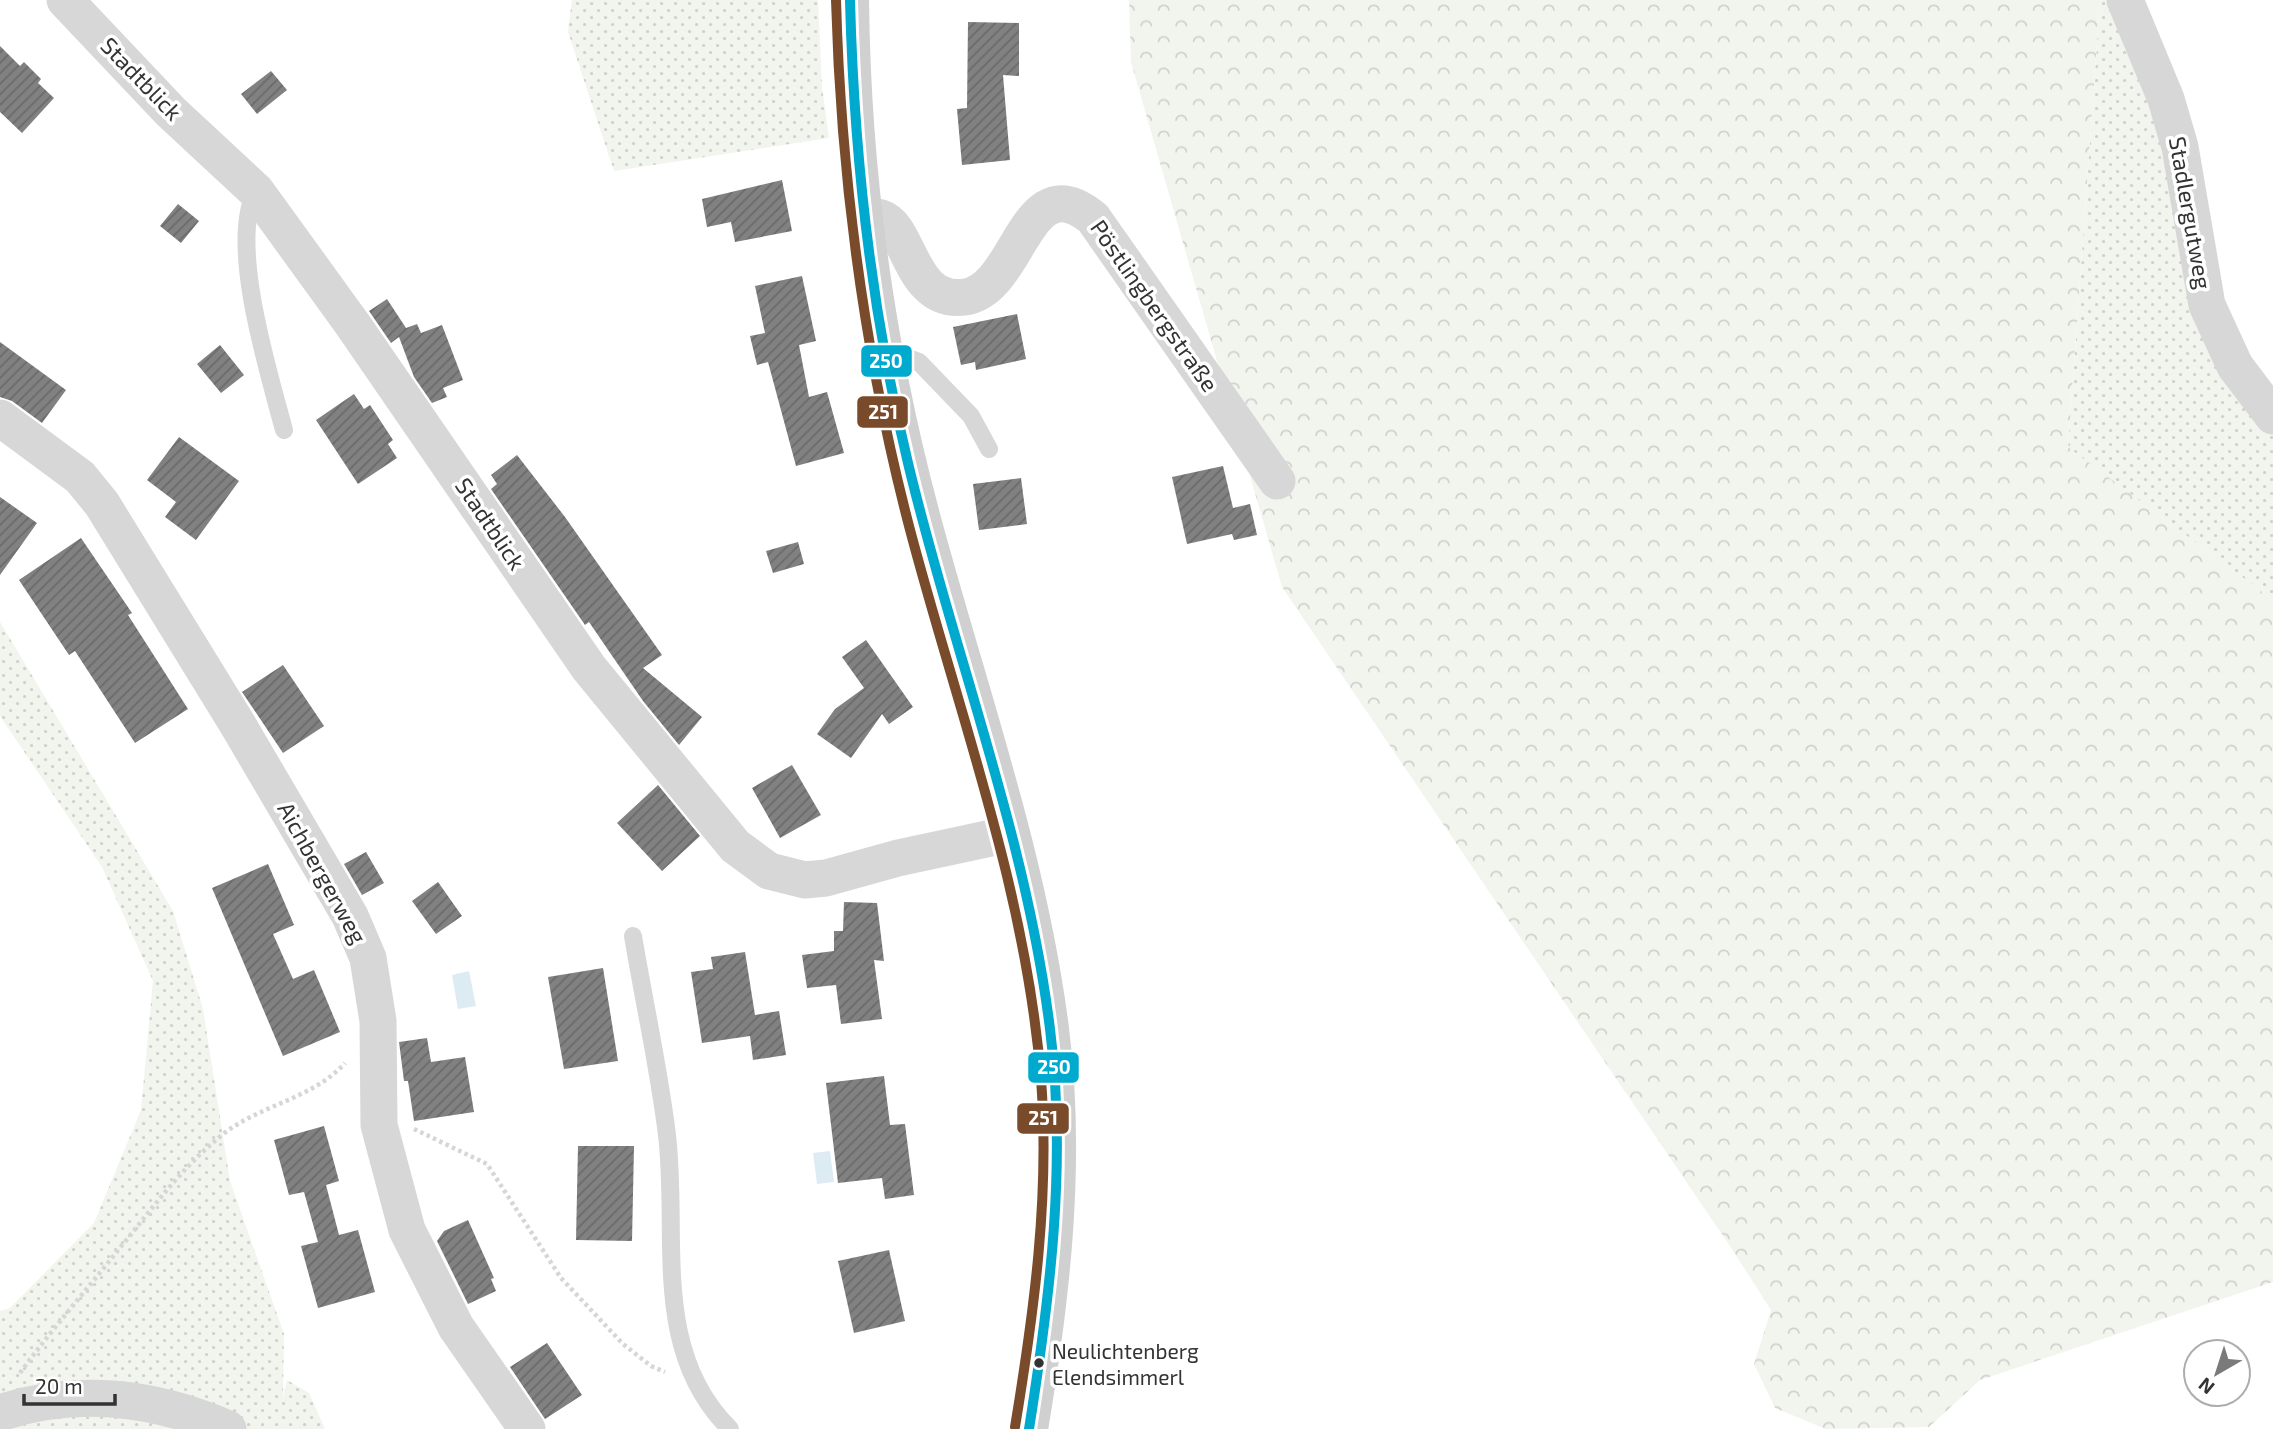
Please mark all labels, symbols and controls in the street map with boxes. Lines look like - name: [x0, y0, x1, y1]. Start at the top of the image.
- street label: Stadtblick: [95, 31, 188, 126]
- street label: Stadlergutweg: [2164, 134, 2218, 291]
- street label: Pöstlingbergstraße: [1085, 214, 1225, 397]
- line badge: 250: [860, 344, 913, 378]
- text: 250: [869, 349, 903, 372]
- line badge: 251: [856, 395, 909, 429]
- text: 251: [868, 400, 898, 423]
- street label: Stadtblick: [450, 472, 532, 575]
- street label: Aichbergerweg: [272, 797, 373, 948]
- line badge: 250: [1027, 1051, 1080, 1084]
- text: 250: [1037, 1055, 1071, 1078]
- line badge: 251: [1016, 1102, 1070, 1135]
- text: 251: [1028, 1106, 1058, 1129]
- place label: Neulichtenberg Elendsimmerl: [1052, 1338, 1199, 1389]
- north arrow: [2182, 1338, 2252, 1408]
- marker: Neulichtenberg Elendsimmerl: [1032, 1356, 1046, 1370]
- scale bar: [24, 1362, 116, 1406]
- text: 20 m: [35, 1373, 83, 1398]
- text: N: [2193, 1373, 2219, 1400]

